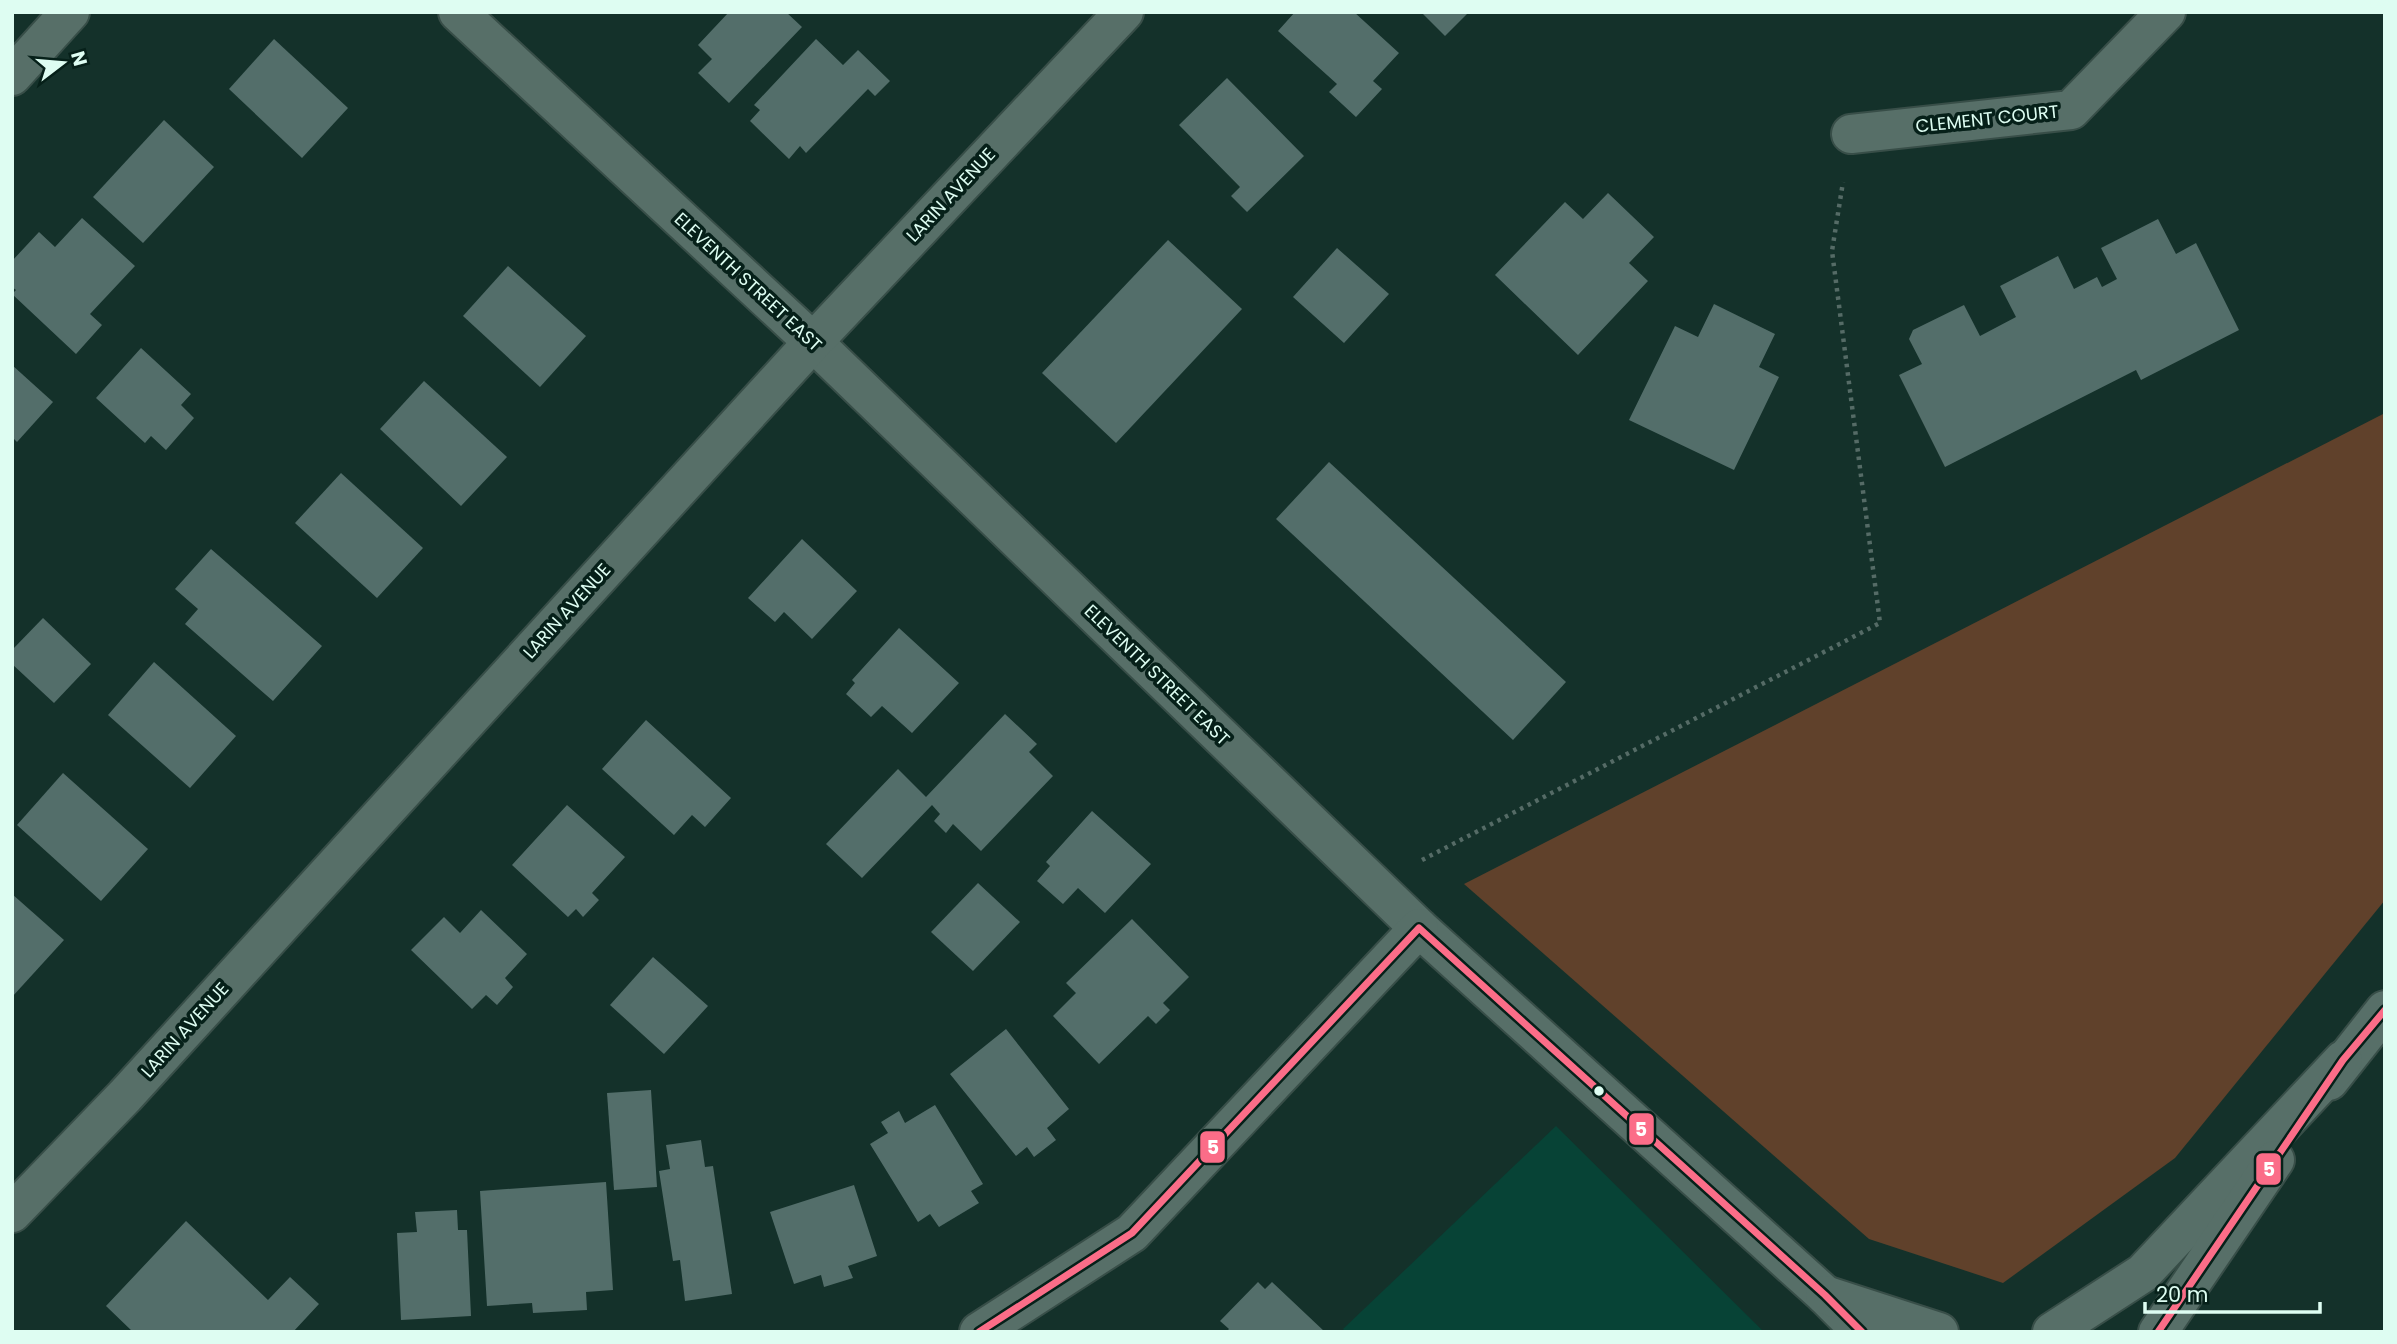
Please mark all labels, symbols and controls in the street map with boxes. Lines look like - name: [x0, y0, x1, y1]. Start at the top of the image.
- north arrow: [28, 28, 98, 98]
- text: N: [64, 48, 94, 69]
- street label: CLEMENT COURT: [1914, 99, 2060, 138]
- street label: LARIN AVENUE: [900, 142, 1001, 247]
- street label: ELEVENTH STREET EAST: [669, 207, 828, 357]
- street label: LARIN AVENUE: [517, 558, 616, 664]
- street label: ELEVENTH STREET EAST: [1079, 599, 1236, 751]
- street label: LARIN AVENUE: [135, 977, 234, 1083]
- unlabelled marker: [1592, 1084, 1606, 1098]
- line badge: 5: [1628, 1112, 1655, 1146]
- text: 5: [1635, 1116, 1647, 1143]
- line badge: 5: [1199, 1130, 1226, 1164]
- text: 5: [1207, 1134, 1219, 1161]
- line badge: 5: [2255, 1152, 2282, 1186]
- text: 5: [2263, 1156, 2275, 1183]
- scale bar: [2145, 1270, 2320, 1314]
- text: 20 m: [2156, 1280, 2209, 1309]

